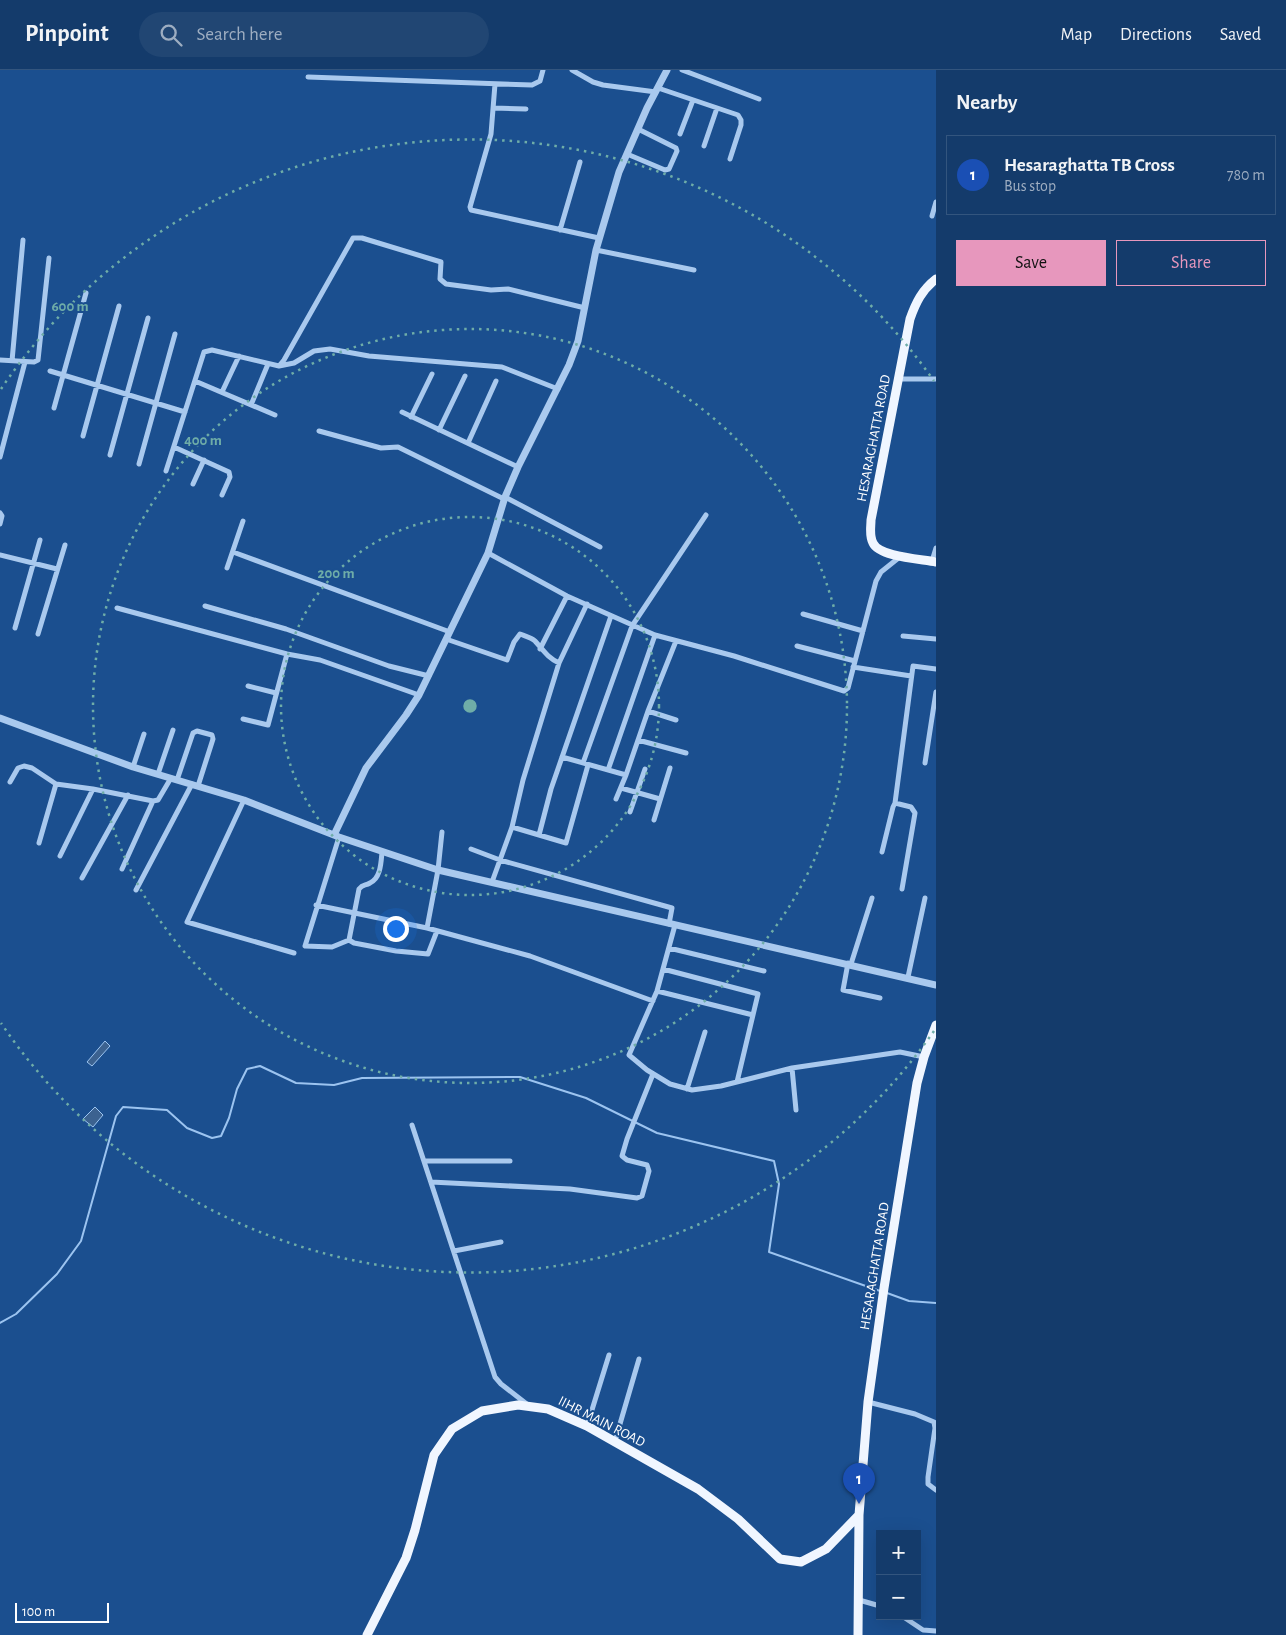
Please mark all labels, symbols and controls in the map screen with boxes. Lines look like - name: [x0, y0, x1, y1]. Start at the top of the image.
- search box: [139, 12, 489, 57]
- icon: search: [157, 21, 185, 49]
- text: Pinpoint: [25, 22, 109, 46]
- text: Search here: [197, 25, 283, 44]
- text: Map: [1061, 26, 1092, 44]
- text: Directions: [1120, 26, 1192, 44]
- text: Saved: [1220, 26, 1261, 44]
- text: Nearby: [956, 92, 1017, 113]
- text: Hesaraghatta TB Cross: [1004, 156, 1175, 175]
- text: 1: [970, 167, 976, 183]
- text: 780 m: [1227, 167, 1265, 183]
- text: Bus stop: [1004, 178, 1056, 194]
- button: Save: [956, 240, 1106, 286]
- button: Share: [1116, 240, 1266, 286]
- text: 600 m: [51, 299, 89, 314]
- street label: HESARAGHATTA ROAD: [855, 374, 893, 503]
- text: 400 m: [184, 433, 222, 448]
- text: 200 m: [317, 566, 355, 581]
- centre of rings: [461, 697, 479, 715]
- your location: [383, 916, 409, 942]
- street label: HESARAGHATTA ROAD: [858, 1201, 892, 1331]
- street label: IIHR MAIN ROAD: [556, 1394, 647, 1450]
- pin: 1: [843, 1463, 875, 1504]
- map controls: [876, 1530, 921, 1620]
- button: +: [876, 1530, 921, 1575]
- button: −: [876, 1575, 921, 1620]
- scale bar: [15, 1600, 109, 1623]
- text: 100 m: [22, 1605, 55, 1619]

